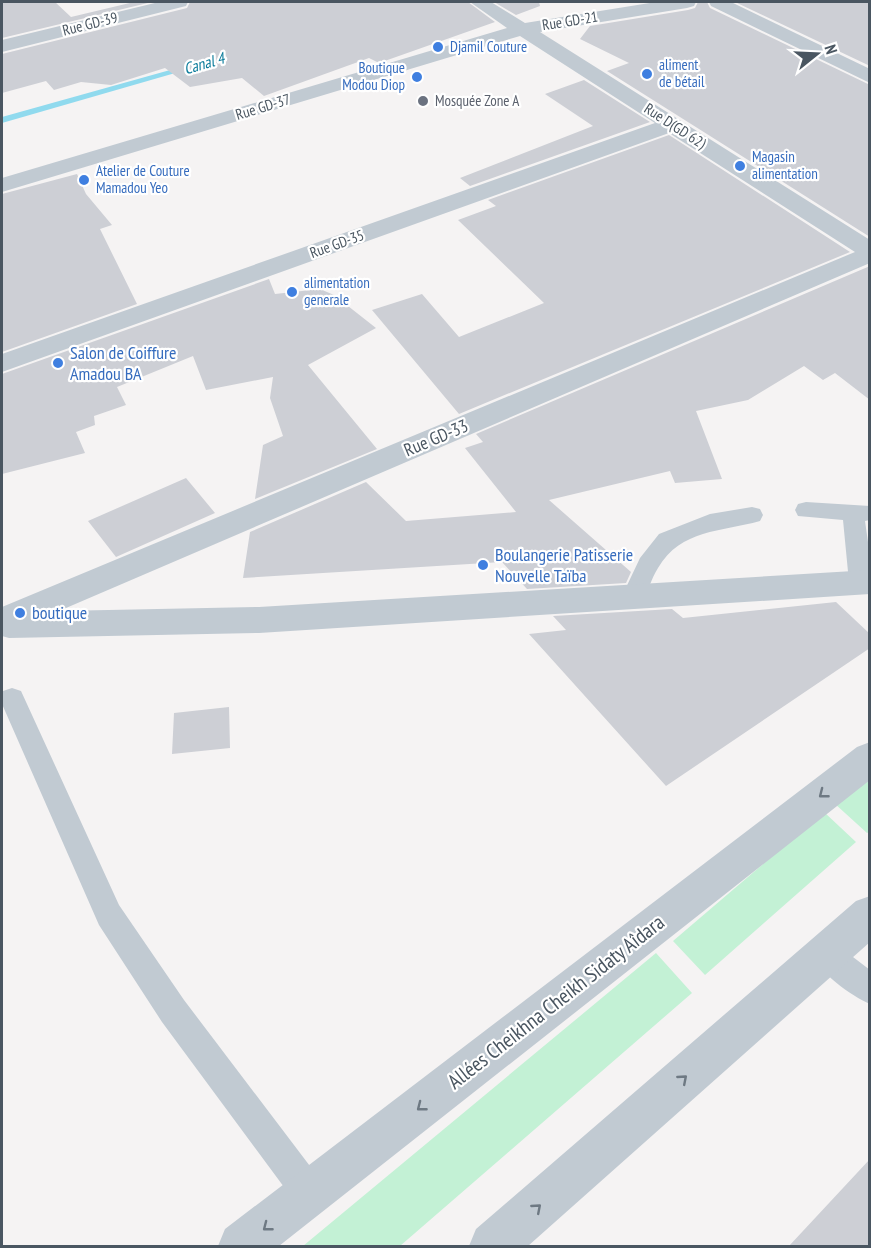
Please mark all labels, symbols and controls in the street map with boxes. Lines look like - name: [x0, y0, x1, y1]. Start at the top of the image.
- street label: Rue GD-39: [60, 7, 119, 40]
- street label: Rue GD-21: [541, 7, 599, 34]
- north arrow: [787, 24, 847, 84]
- place label: Djamil Couture: [450, 37, 527, 56]
- marker: Djamil Couture: [431, 40, 445, 54]
- text: N: [820, 42, 842, 57]
- water label: Canal 4: [181, 47, 228, 78]
- place label: aliment de bétail: [659, 55, 705, 91]
- place label: Boutique Modou Diop: [342, 58, 405, 94]
- marker: aliment de bétail: [640, 67, 654, 81]
- marker: Boutique Modou Diop: [410, 70, 424, 84]
- street label: Rue GD-37: [233, 89, 293, 124]
- place label: Mosquée Zone A: [435, 91, 520, 110]
- marker: Mosquée Zone A: [416, 94, 430, 108]
- street label: Rue D(GD 62): [641, 99, 710, 153]
- place label: Magasin alimentation: [752, 147, 818, 183]
- marker: Magasin alimentation: [733, 159, 747, 173]
- place label: Atelier de Couture Mamadou Yeo: [96, 161, 190, 197]
- marker: Atelier de Couture Mamadou Yeo: [77, 173, 91, 187]
- street label: Rue GD-35: [307, 225, 366, 262]
- place label: alimentation generale: [304, 273, 370, 309]
- marker: alimentation generale: [285, 285, 299, 299]
- place label: Salon de Coiffure Amadou BA: [70, 341, 177, 385]
- marker: Salon de Coiffure Amadou BA: [51, 356, 65, 370]
- street label: Rue GD-33: [400, 414, 471, 461]
- place label: Boulangerie Patisserie Nouvelle Taïba: [495, 543, 633, 587]
- marker: Boulangerie Patisserie Nouvelle Taïba: [476, 558, 490, 572]
- place label: boutique: [32, 601, 87, 624]
- marker: boutique: [13, 606, 27, 620]
- one-way arrow: [819, 787, 830, 798]
- street label: Allées Cheikhna Cheikh Sidaty Aîdara: [442, 908, 670, 1095]
- one-way arrow: [676, 1075, 687, 1086]
- one-way arrow: [417, 1100, 428, 1111]
- one-way arrow: [530, 1204, 541, 1215]
- one-way arrow: [263, 1220, 274, 1231]

